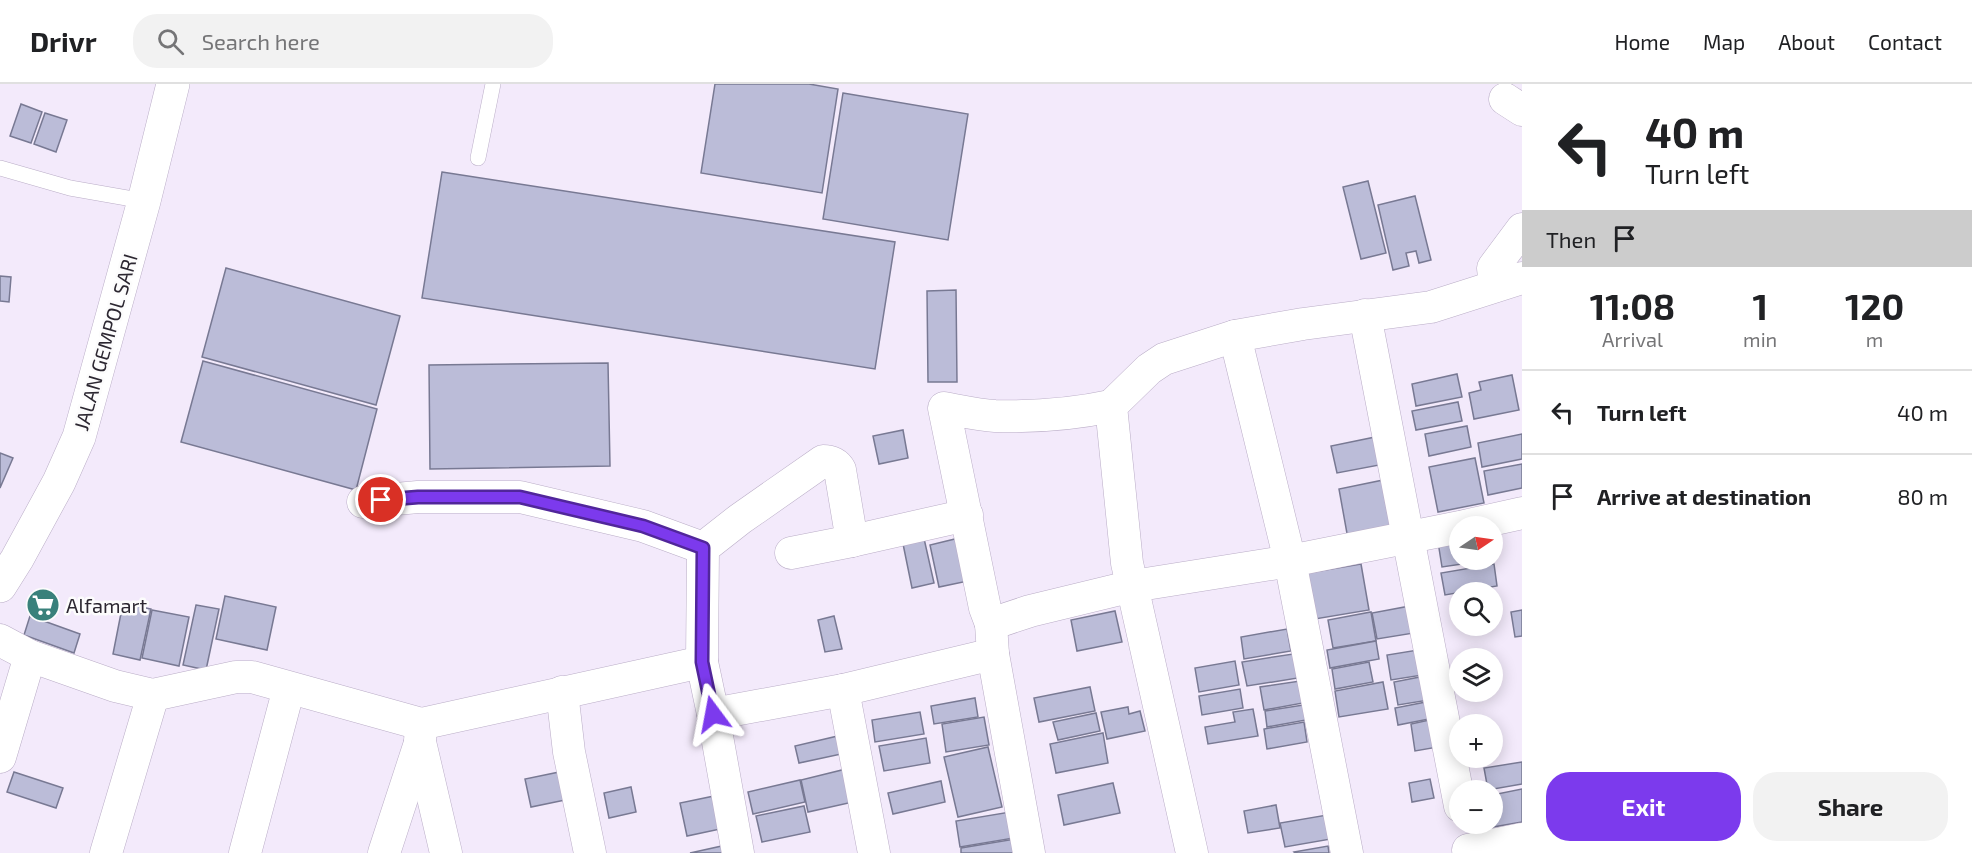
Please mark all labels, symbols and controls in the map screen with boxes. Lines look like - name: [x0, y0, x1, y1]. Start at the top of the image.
- search box: [133, 14, 553, 68]
- text: Drivr: [30, 24, 97, 58]
- icon: search: [154, 25, 187, 58]
- text: Search here: [202, 28, 320, 54]
- text: Home: [1614, 29, 1670, 54]
- text: Map: [1703, 29, 1745, 54]
- text: About: [1778, 29, 1835, 54]
- text: Contact: [1868, 29, 1942, 54]
- text: 40 m: [1645, 106, 1744, 156]
- icon: left: [1546, 108, 1624, 186]
- text: Turn left: [1645, 157, 1749, 189]
- icon: arrive: [1608, 222, 1641, 255]
- text: Then: [1546, 226, 1596, 252]
- street label: JALAN GEMPOL SARI: [68, 251, 142, 433]
- text: 11:08: [1590, 284, 1675, 327]
- text: 1: [1752, 284, 1768, 327]
- text: 120: [1845, 284, 1904, 327]
- text: Arrival: [1602, 327, 1663, 351]
- text: min: [1743, 327, 1777, 351]
- text: m: [1866, 327, 1883, 351]
- icon: left: [1546, 396, 1579, 429]
- text: Turn left: [1597, 399, 1686, 425]
- text: 40 m: [1897, 399, 1948, 425]
- pin: [355, 474, 406, 525]
- icon: arrive: [1546, 480, 1579, 513]
- icon: arrive: [364, 483, 397, 516]
- text: Arrive at destination: [1597, 483, 1811, 509]
- text: 80 m: [1897, 483, 1948, 509]
- north arrow: [1449, 516, 1503, 570]
- map controls: [1449, 516, 1503, 834]
- button: search: [1449, 582, 1503, 636]
- supermarket icon: Alfamart: [25, 587, 61, 623]
- place label: Alfamart: [66, 593, 147, 617]
- button: layers: [1449, 648, 1503, 702]
- position arrow: [681, 682, 745, 746]
- button: +: [1449, 714, 1503, 768]
- button: Exit: [1546, 772, 1741, 841]
- button: Share: [1753, 772, 1948, 841]
- button: −: [1449, 780, 1503, 834]

